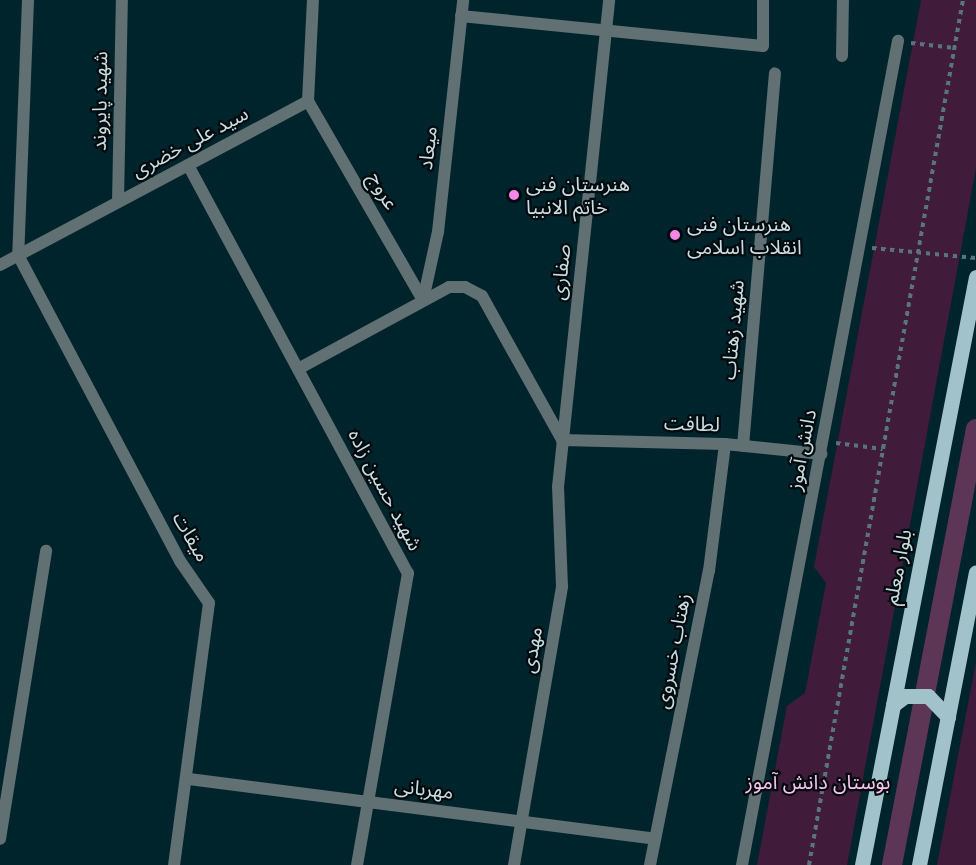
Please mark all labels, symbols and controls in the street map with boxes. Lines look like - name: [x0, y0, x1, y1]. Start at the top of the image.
- street label: شهید پایروند: [87, 51, 113, 151]
- street label: سید علی خضری: [128, 101, 252, 183]
- street label: میعاد: [413, 125, 443, 171]
- street label: عروج: [363, 168, 403, 214]
- place label: هنرستان فنی خاتم الانبیا: [526, 172, 630, 219]
- marker: هنرستان فنی خاتم الانبیا: [507, 188, 521, 202]
- place label: هنرستان فنی انقلاب اسلامی: [687, 212, 802, 259]
- marker: هنرستان فنی انقلاب اسلامی: [668, 228, 682, 242]
- street label: صفاری: [546, 243, 576, 301]
- street label: شهید زهتاب: [717, 279, 749, 381]
- street label: دانش آموز: [782, 407, 822, 493]
- street label: لطافت: [664, 411, 720, 437]
- street label: شهید حسین زاده: [343, 425, 427, 555]
- street label: میقات: [167, 508, 215, 566]
- street label: بلوار معلم: [879, 527, 917, 607]
- street label: زهتاب خسروی: [650, 591, 696, 711]
- street label: مهدی: [516, 625, 548, 675]
- park label: بوستان دانش آموز: [746, 770, 890, 794]
- street label: مهربانی: [393, 773, 455, 805]

